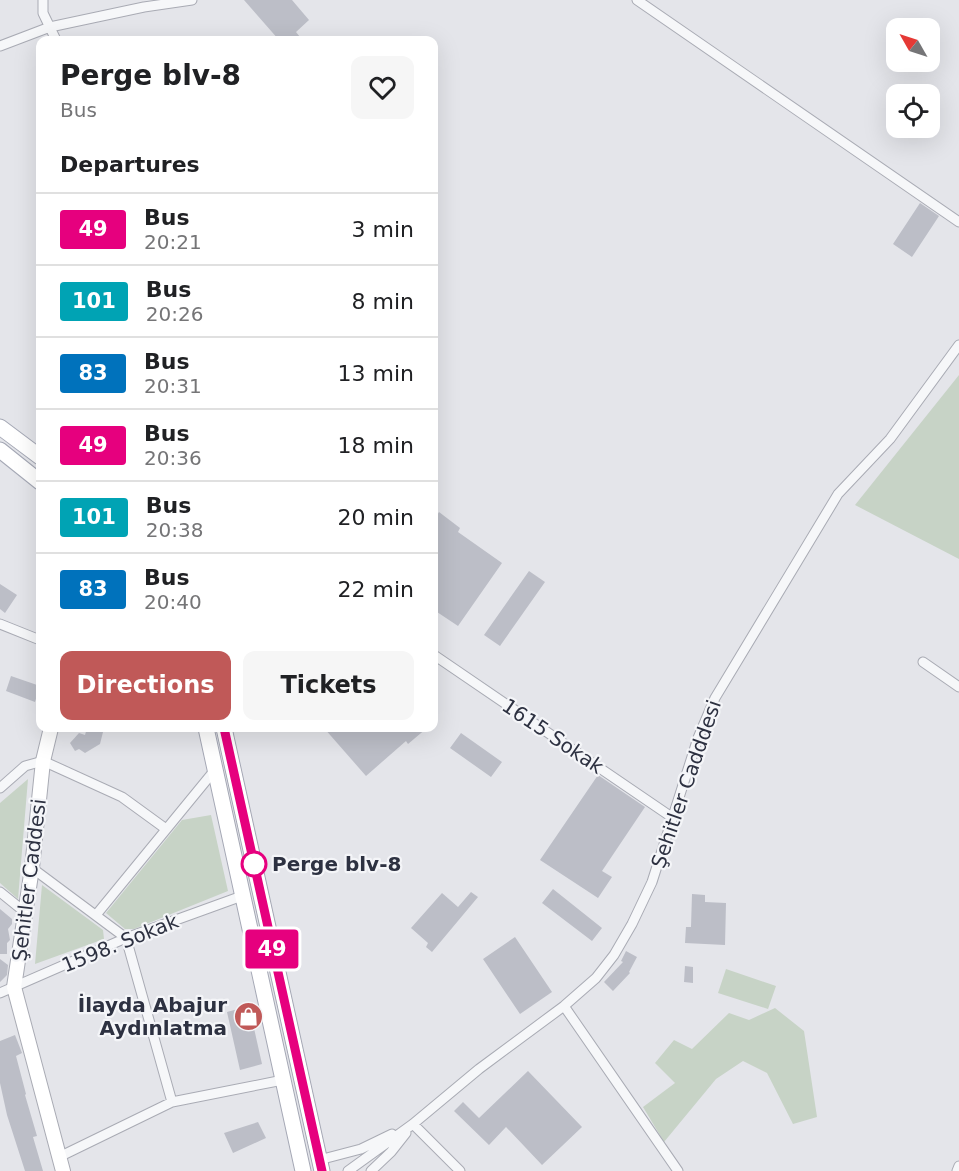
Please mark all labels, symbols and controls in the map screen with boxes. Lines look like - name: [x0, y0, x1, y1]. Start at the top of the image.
- north arrow: [886, 18, 940, 72]
- map controls: [886, 18, 940, 138]
- button: heart: [351, 56, 414, 119]
- text: Perge blv-8: [60, 59, 241, 92]
- button: locate: [886, 84, 940, 138]
- text: Bus: [60, 98, 97, 122]
- text: Departures: [60, 152, 200, 177]
- text: Bus: [144, 205, 190, 230]
- text: 49: [78, 217, 108, 241]
- text: 3 min: [352, 217, 414, 242]
- text: 20:21: [144, 230, 202, 254]
- text: Bus: [146, 277, 191, 302]
- text: 101: [72, 289, 116, 313]
- text: 8 min: [352, 289, 414, 314]
- text: 20:26: [146, 302, 203, 326]
- text: Bus: [144, 349, 190, 374]
- text: 83: [78, 361, 108, 385]
- text: 13 min: [338, 361, 414, 386]
- text: 20:31: [144, 374, 202, 398]
- text: Bus: [144, 421, 190, 446]
- text: 49: [78, 433, 108, 457]
- text: 18 min: [338, 433, 414, 458]
- text: 20:36: [144, 446, 202, 470]
- text: Bus: [146, 493, 191, 518]
- text: 101: [72, 505, 116, 529]
- text: 20 min: [338, 505, 414, 530]
- text: 20:38: [146, 518, 203, 542]
- text: Bus: [144, 565, 190, 590]
- text: 83: [78, 577, 108, 601]
- text: 22 min: [338, 577, 414, 602]
- text: 20:40: [144, 590, 202, 614]
- button: Directions: [60, 651, 231, 720]
- button: Tickets: [243, 651, 414, 720]
- street label: 1615 Sokak: [498, 693, 609, 779]
- street label: Şehitler Cadddesi: [646, 697, 726, 871]
- street label: Şehitler Caddesi: [7, 797, 51, 963]
- marker: Perge blv-8: [241, 851, 267, 877]
- place label: Perge blv-8: [272, 852, 401, 876]
- street label: 1598. Sokak: [58, 909, 182, 977]
- line badge: 49: [245, 930, 299, 968]
- text: 49: [257, 937, 287, 961]
- place label: İlayda Abajur Aydınlatma: [78, 993, 227, 1040]
- shop icon: İlayda Abajur Aydınlatma: [232, 1000, 264, 1032]

